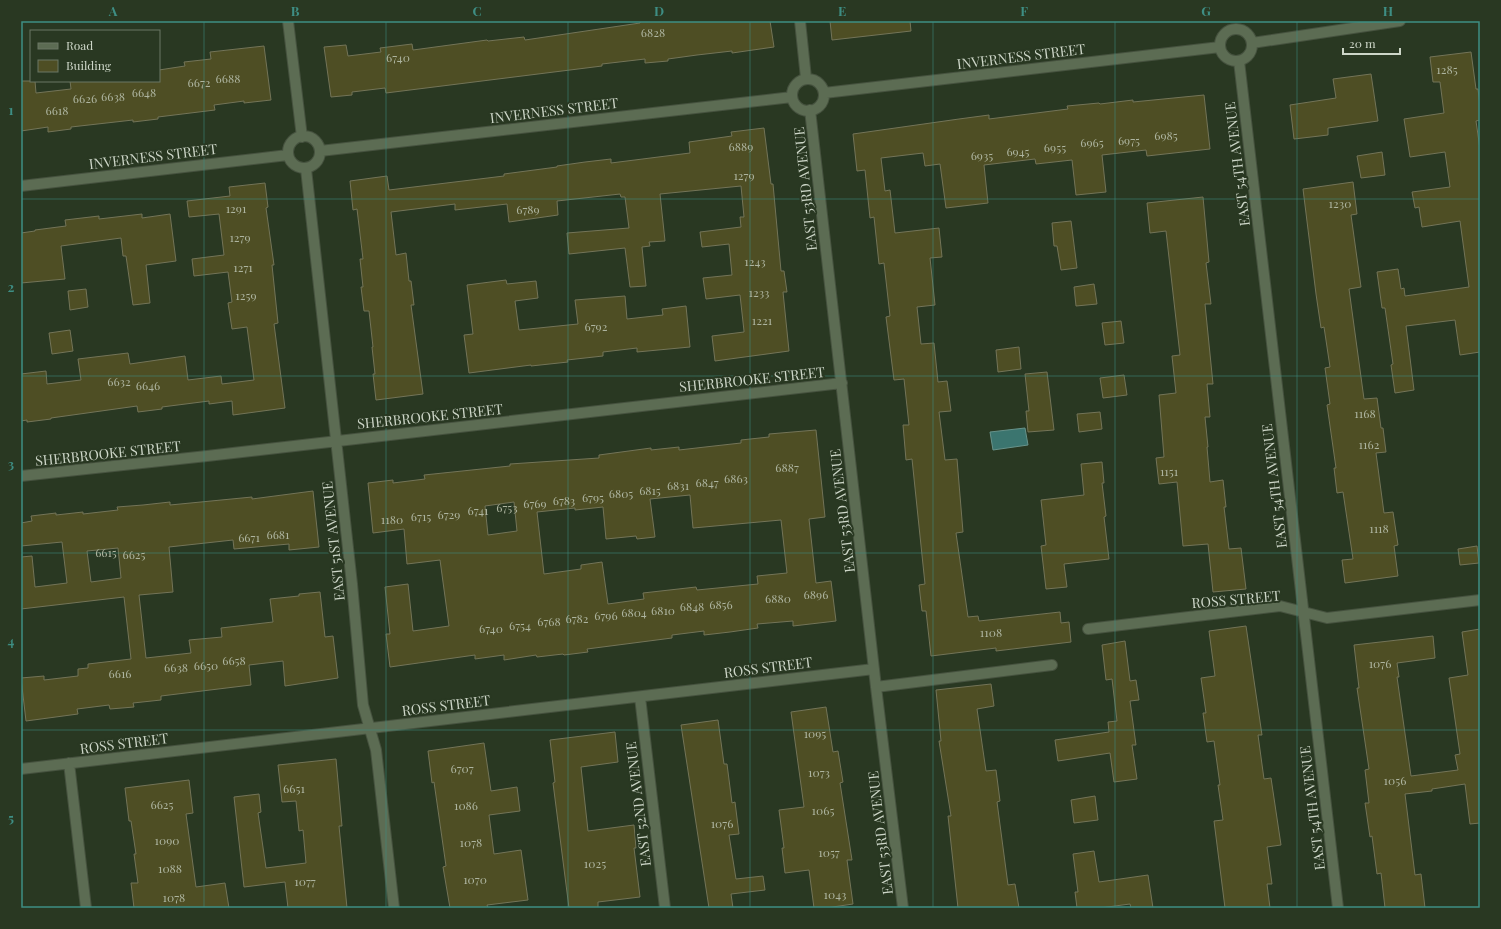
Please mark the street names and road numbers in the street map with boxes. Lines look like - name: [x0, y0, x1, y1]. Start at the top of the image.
- street label: INVERNESS STREET: [956, 39, 1087, 73]
- street label: INVERNESS STREET: [489, 93, 620, 127]
- street label: EAST 54TH AVENUE: [1220, 101, 1254, 227]
- street label: EAST 53RD AVENUE: [789, 126, 821, 252]
- street label: INVERNESS STREET: [88, 139, 219, 173]
- street label: SHERBROOKE STREET: [678, 362, 826, 396]
- street label: SHERBROOKE STREET: [356, 399, 504, 433]
- street label: EAST 54TH AVENUE: [1257, 423, 1291, 549]
- street label: SHERBROOKE STREET: [34, 436, 182, 470]
- street label: EAST 53RD AVENUE: [825, 448, 859, 574]
- street label: EAST 51ST AVENUE: [317, 480, 349, 602]
- street label: ROSS STREET: [1191, 586, 1282, 612]
- street label: ROSS STREET: [723, 652, 814, 682]
- street label: ROSS STREET: [401, 690, 492, 720]
- street label: ROSS STREET: [79, 728, 170, 758]
- street label: EAST 52ND AVENUE: [621, 740, 655, 868]
- street label: EAST 54TH AVENUE: [1295, 745, 1329, 871]
- street label: EAST 53RD AVENUE: [863, 770, 897, 896]

